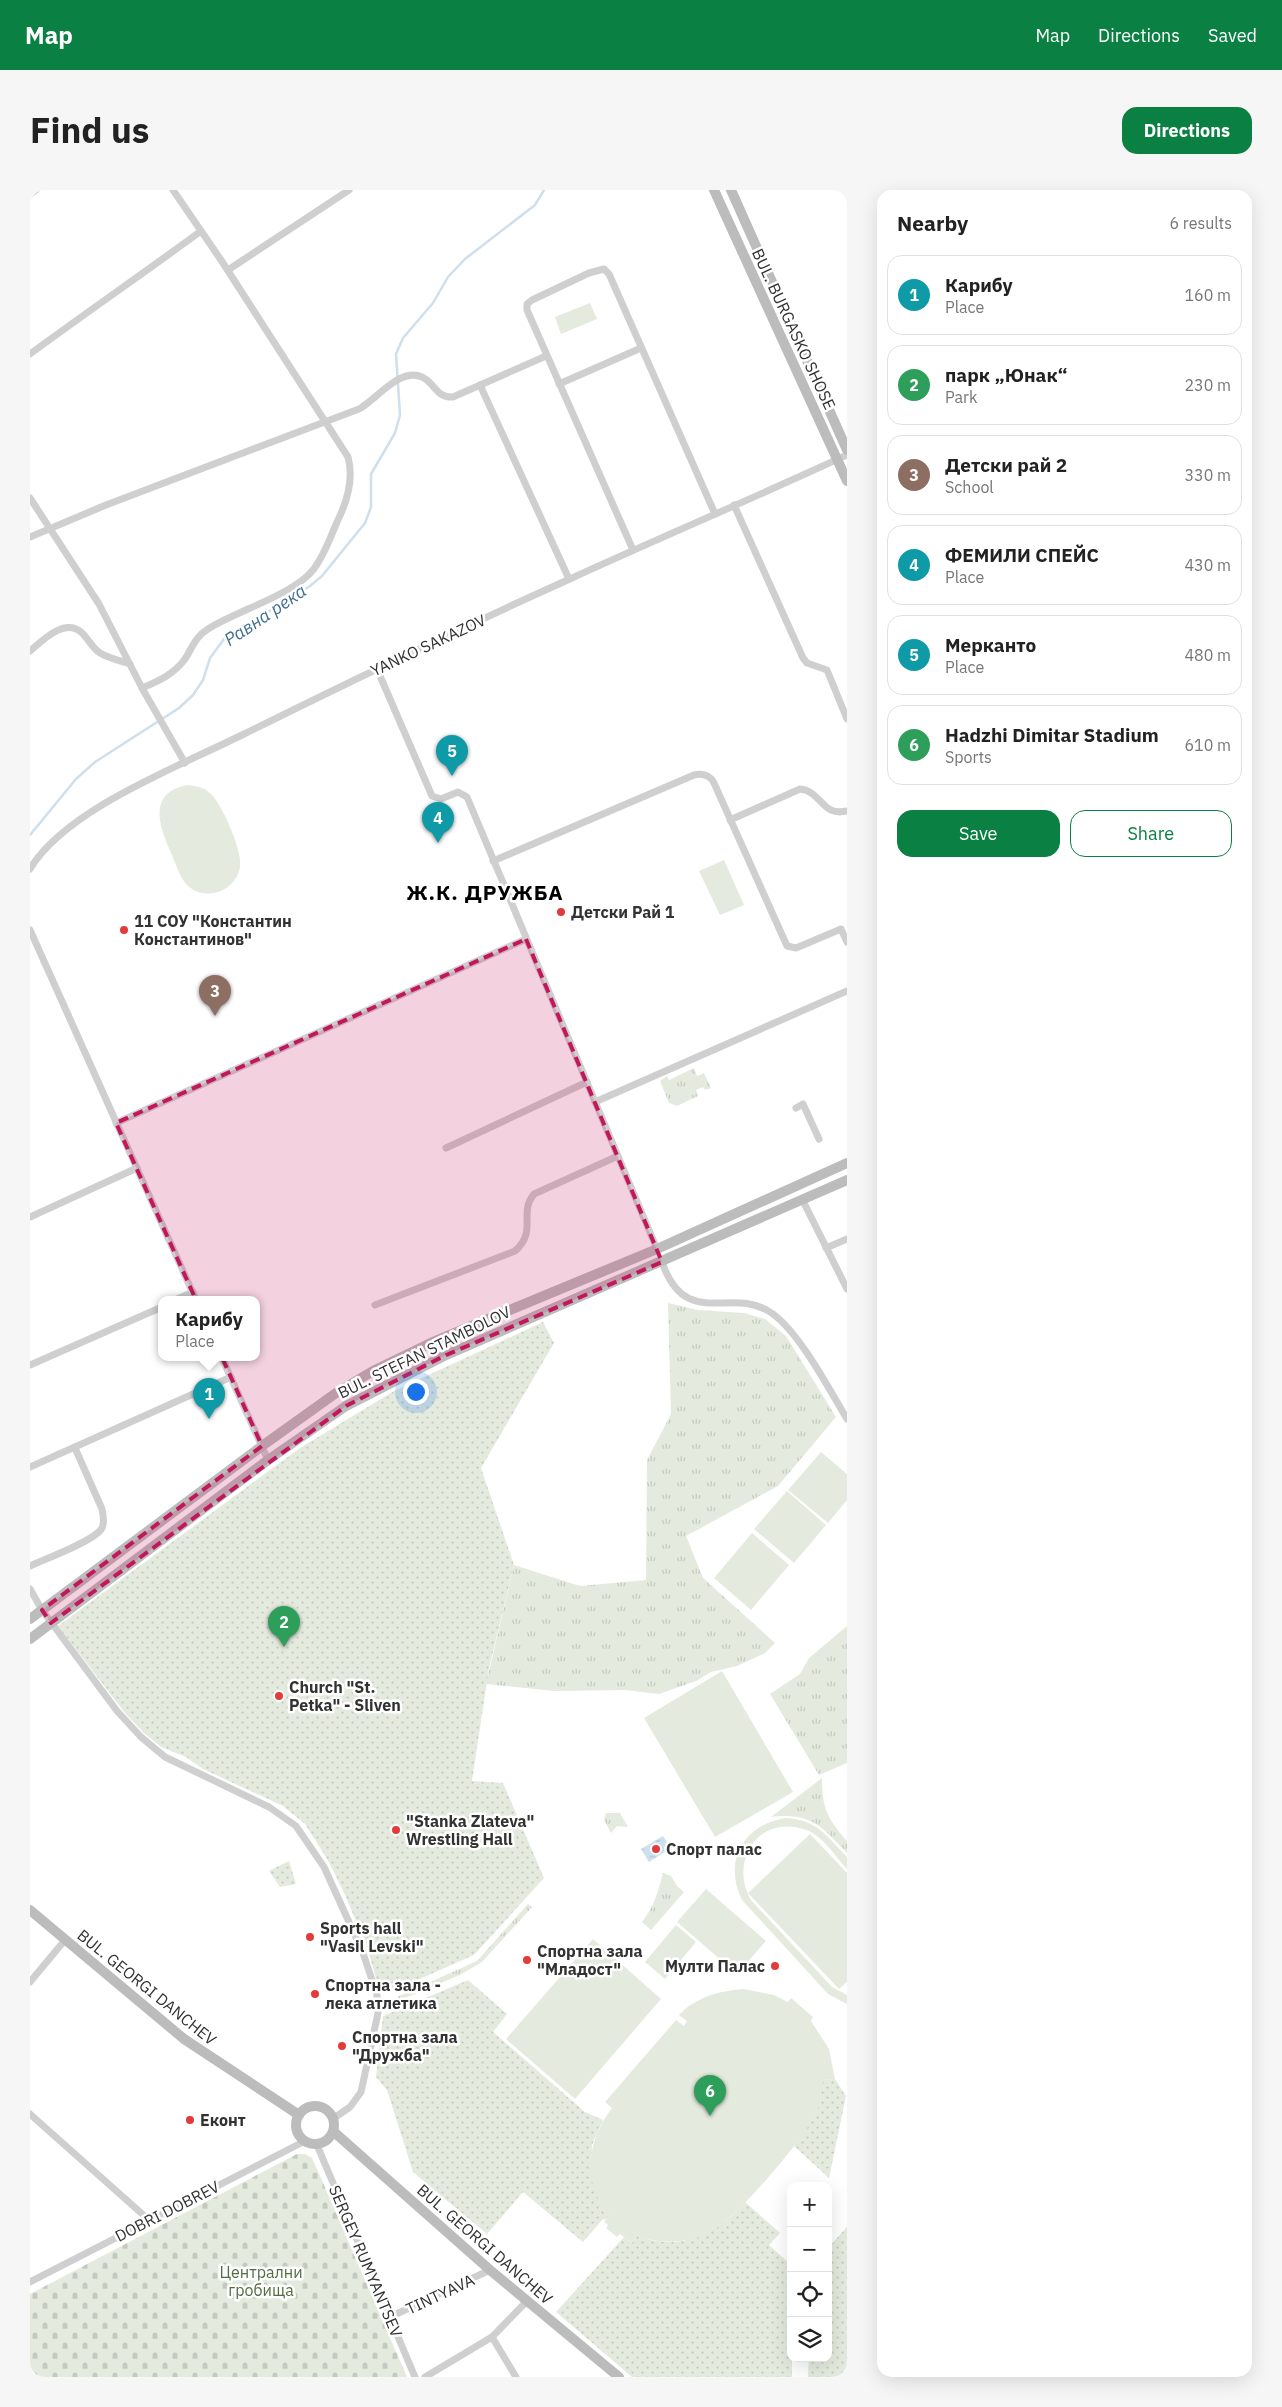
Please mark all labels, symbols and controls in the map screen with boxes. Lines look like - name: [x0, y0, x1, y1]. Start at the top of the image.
- text: Map: [25, 19, 73, 51]
- text: Map: [1035, 24, 1070, 47]
- text: Directions: [1098, 24, 1180, 47]
- text: Saved: [1208, 24, 1257, 47]
- text: Find us: [30, 107, 149, 153]
- button: Directions: [1122, 107, 1252, 154]
- text: Nearby: [897, 209, 968, 237]
- text: 6 results: [1169, 213, 1232, 233]
- street label: BUL. BURGASKO SHOSE: [748, 245, 840, 413]
- text: Карибу: [945, 273, 1013, 297]
- text: 1: [909, 285, 919, 305]
- text: 160 m: [1184, 285, 1231, 305]
- text: Place: [945, 297, 984, 317]
- text: парк „Юнак“: [945, 363, 1068, 387]
- text: 2: [909, 375, 919, 395]
- text: 230 m: [1184, 375, 1231, 395]
- text: Park: [945, 387, 977, 407]
- text: Детски рай 2: [945, 453, 1067, 477]
- text: 3: [909, 465, 919, 485]
- text: 330 m: [1184, 465, 1231, 485]
- text: School: [945, 477, 994, 497]
- text: ФЕМИЛИ СПЕЙС: [945, 543, 1099, 567]
- text: 4: [909, 555, 919, 575]
- text: 430 m: [1184, 555, 1231, 575]
- text: Place: [945, 567, 984, 587]
- water label: Равна река: [219, 579, 311, 651]
- street label: YANKO SAKAZOV: [367, 609, 489, 680]
- text: Мерканто: [945, 633, 1036, 657]
- text: 5: [909, 645, 919, 665]
- text: 480 m: [1184, 645, 1231, 665]
- text: Place: [945, 657, 984, 677]
- text: Hadzhi Dimitar Stadium: [945, 723, 1159, 747]
- pin: 5: [436, 735, 468, 776]
- text: 6: [909, 735, 919, 755]
- text: 610 m: [1184, 735, 1231, 755]
- text: Sports: [945, 747, 992, 767]
- pin: 4: [422, 802, 454, 843]
- button: Save: [897, 810, 1060, 857]
- button: Share: [1070, 810, 1232, 857]
- district label: Ж.К. ДРУЖБА: [406, 878, 564, 906]
- place label: Детски Рай 1: [571, 902, 675, 922]
- marker: Детски Рай 1: [555, 906, 567, 918]
- place label: 11 СОУ "Константин Константинов": [134, 911, 292, 949]
- marker: 11 СОУ "Константин Константинов": [118, 924, 130, 936]
- pin: 3: [199, 975, 231, 1016]
- popup: [158, 1296, 260, 1361]
- street label: BUL. STEFAN STAMBOLOV: [334, 1301, 514, 1403]
- text: Карибу: [175, 1307, 243, 1331]
- text: Place: [175, 1331, 215, 1351]
- pin: 1: [193, 1378, 225, 1419]
- your location: [403, 1379, 429, 1405]
- pin: 2: [268, 1606, 300, 1647]
- place label: Church "St. Petka" - Sliven: [289, 1677, 401, 1715]
- marker: Church "St. Petka" - Sliven: [273, 1690, 285, 1702]
- place label: "Stanka Zlateva" Wrestling Hall: [406, 1811, 534, 1849]
- marker: "Stanka Zlateva" Wrestling Hall: [390, 1824, 402, 1836]
- place label: Спорт палас: [666, 1839, 762, 1859]
- marker: Спорт палас: [650, 1843, 662, 1855]
- place label: Sports hall "Vasil Levski": [320, 1918, 424, 1956]
- street label: BUL. GEORGI DANCHEV: [73, 1925, 221, 2049]
- marker: Sports hall "Vasil Levski": [304, 1931, 316, 1943]
- place label: Спортна зала "Младост": [537, 1941, 643, 1979]
- marker: Спортна зала "Младост": [521, 1954, 533, 1966]
- place label: Мулти Палас: [665, 1956, 765, 1976]
- marker: Мулти Палас: [769, 1960, 781, 1972]
- place label: Спортна зала - лека атлетика: [325, 1975, 441, 2013]
- marker: Спортна зала - лека атлетика: [309, 1988, 321, 2000]
- place label: Спортна зала "Дружба": [352, 2027, 458, 2065]
- marker: Спортна зала "Дружба": [336, 2040, 348, 2052]
- pin: 6: [694, 2075, 726, 2116]
- place label: Еконт: [200, 2110, 246, 2130]
- marker: Еконт: [184, 2114, 196, 2126]
- street label: DOBRI DOBREV: [111, 2176, 223, 2246]
- street label: BUL. GEORGI DANCHEV: [413, 2180, 557, 2309]
- street label: SERGEY RUMYANTSEV: [325, 2182, 407, 2340]
- map controls: [787, 2182, 832, 2362]
- button: +: [787, 2182, 832, 2227]
- button: −: [787, 2227, 832, 2272]
- park label: Централни гробища: [219, 2262, 303, 2300]
- street label: TINTYAVA: [402, 2269, 478, 2319]
- button: locate: [787, 2272, 832, 2317]
- button: layers: [787, 2317, 832, 2362]

